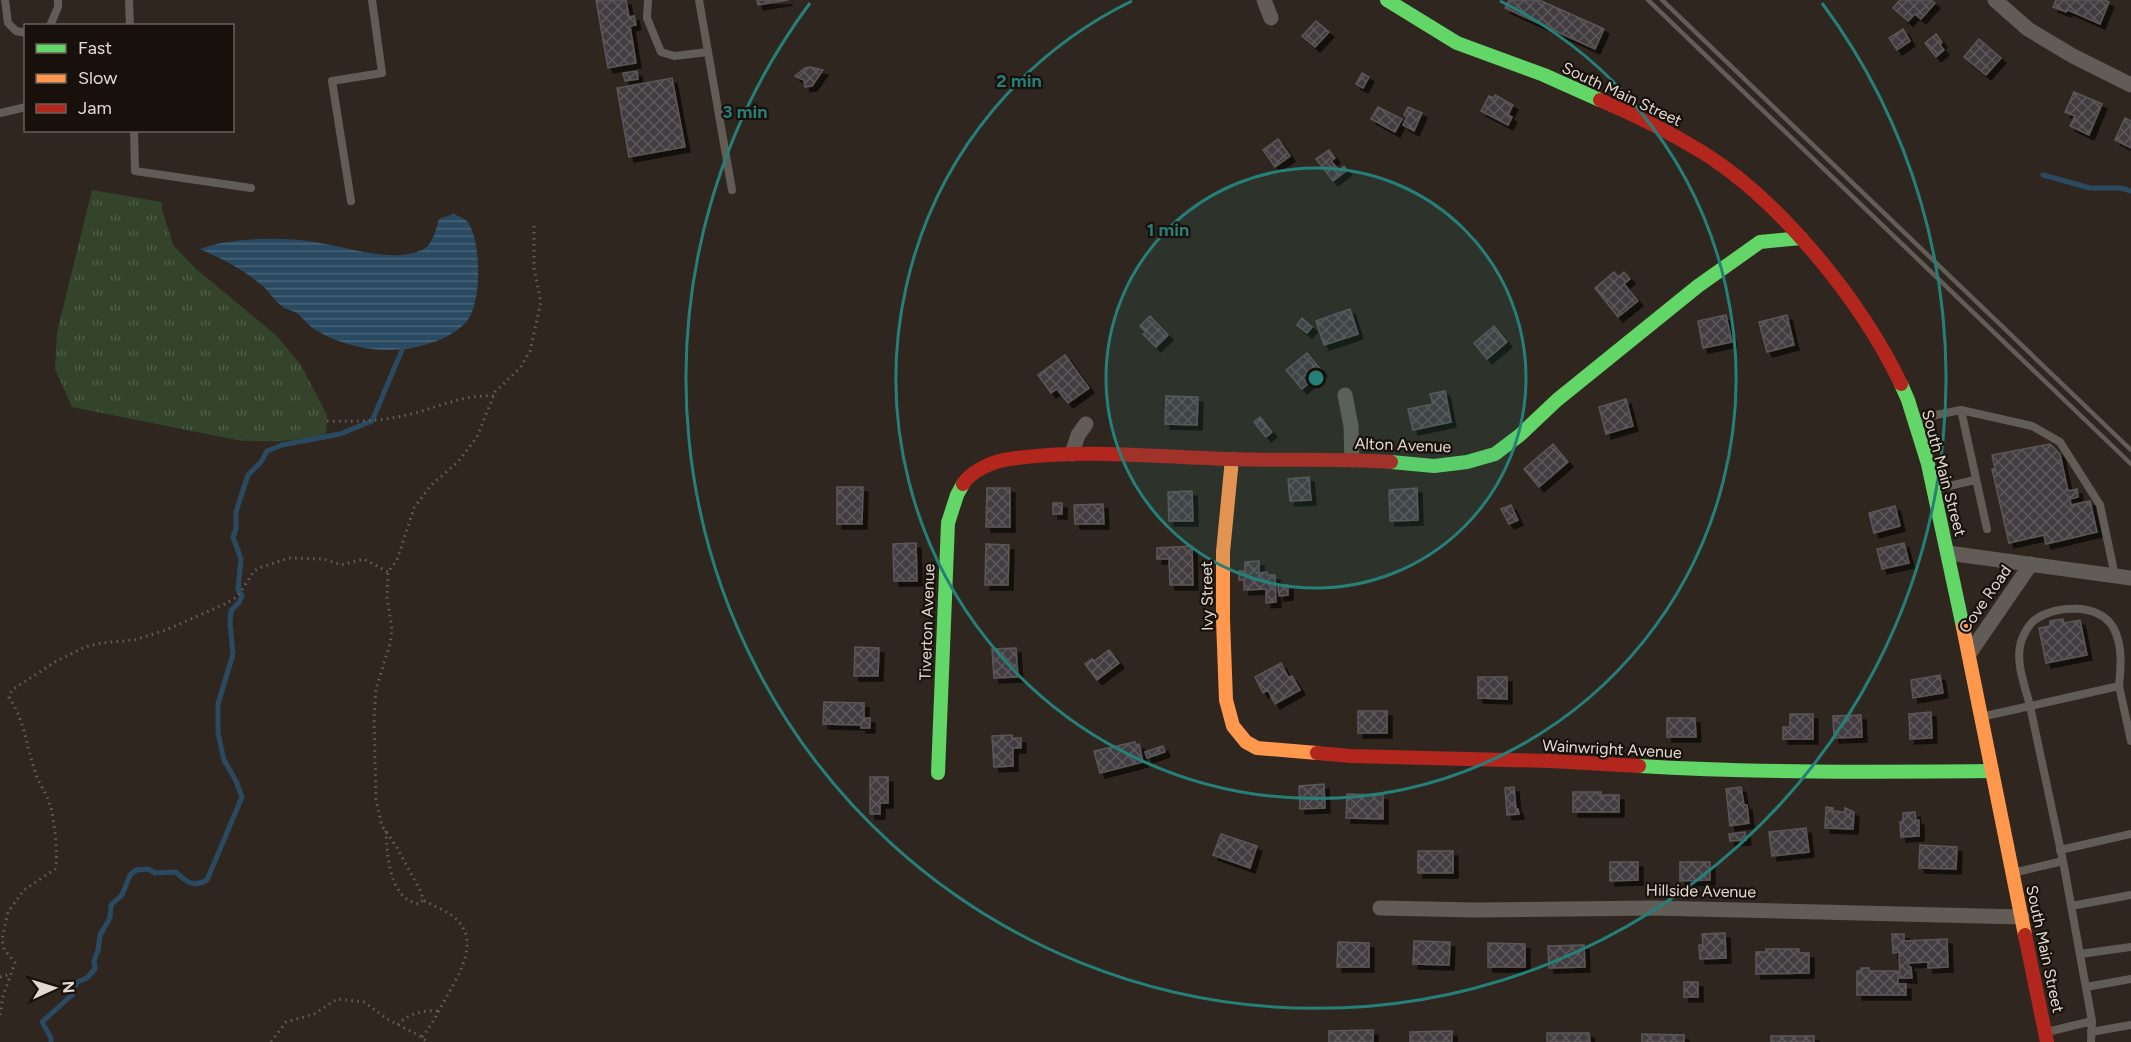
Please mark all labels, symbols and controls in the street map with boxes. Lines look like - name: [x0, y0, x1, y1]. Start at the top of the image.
- legend: [24, 24, 234, 132]
- text: Fast: [78, 37, 112, 59]
- street label: South Main Street: [1559, 58, 1685, 130]
- text: Slow: [78, 67, 117, 89]
- text: 2 min: [996, 70, 1042, 92]
- text: Jam: [78, 97, 112, 119]
- text: 3 min: [723, 101, 767, 123]
- text: 1 min: [1147, 219, 1189, 241]
- centre of rings: [1306, 368, 1326, 388]
- street label: South Main Street: [1918, 408, 1970, 538]
- street label: Alton Avenue: [1354, 434, 1452, 456]
- street label: Ivy Street: [1197, 561, 1217, 631]
- street label: Cove Road: [1955, 561, 2015, 637]
- street label: Tiverton Avenue: [915, 563, 939, 681]
- street label: Wainwright Avenue: [1542, 736, 1682, 762]
- street label: Hillside Avenue: [1646, 881, 1756, 901]
- street label: South Main Street: [2022, 883, 2068, 1015]
- north arrow: [24, 958, 84, 1018]
- text: N: [59, 980, 78, 994]

